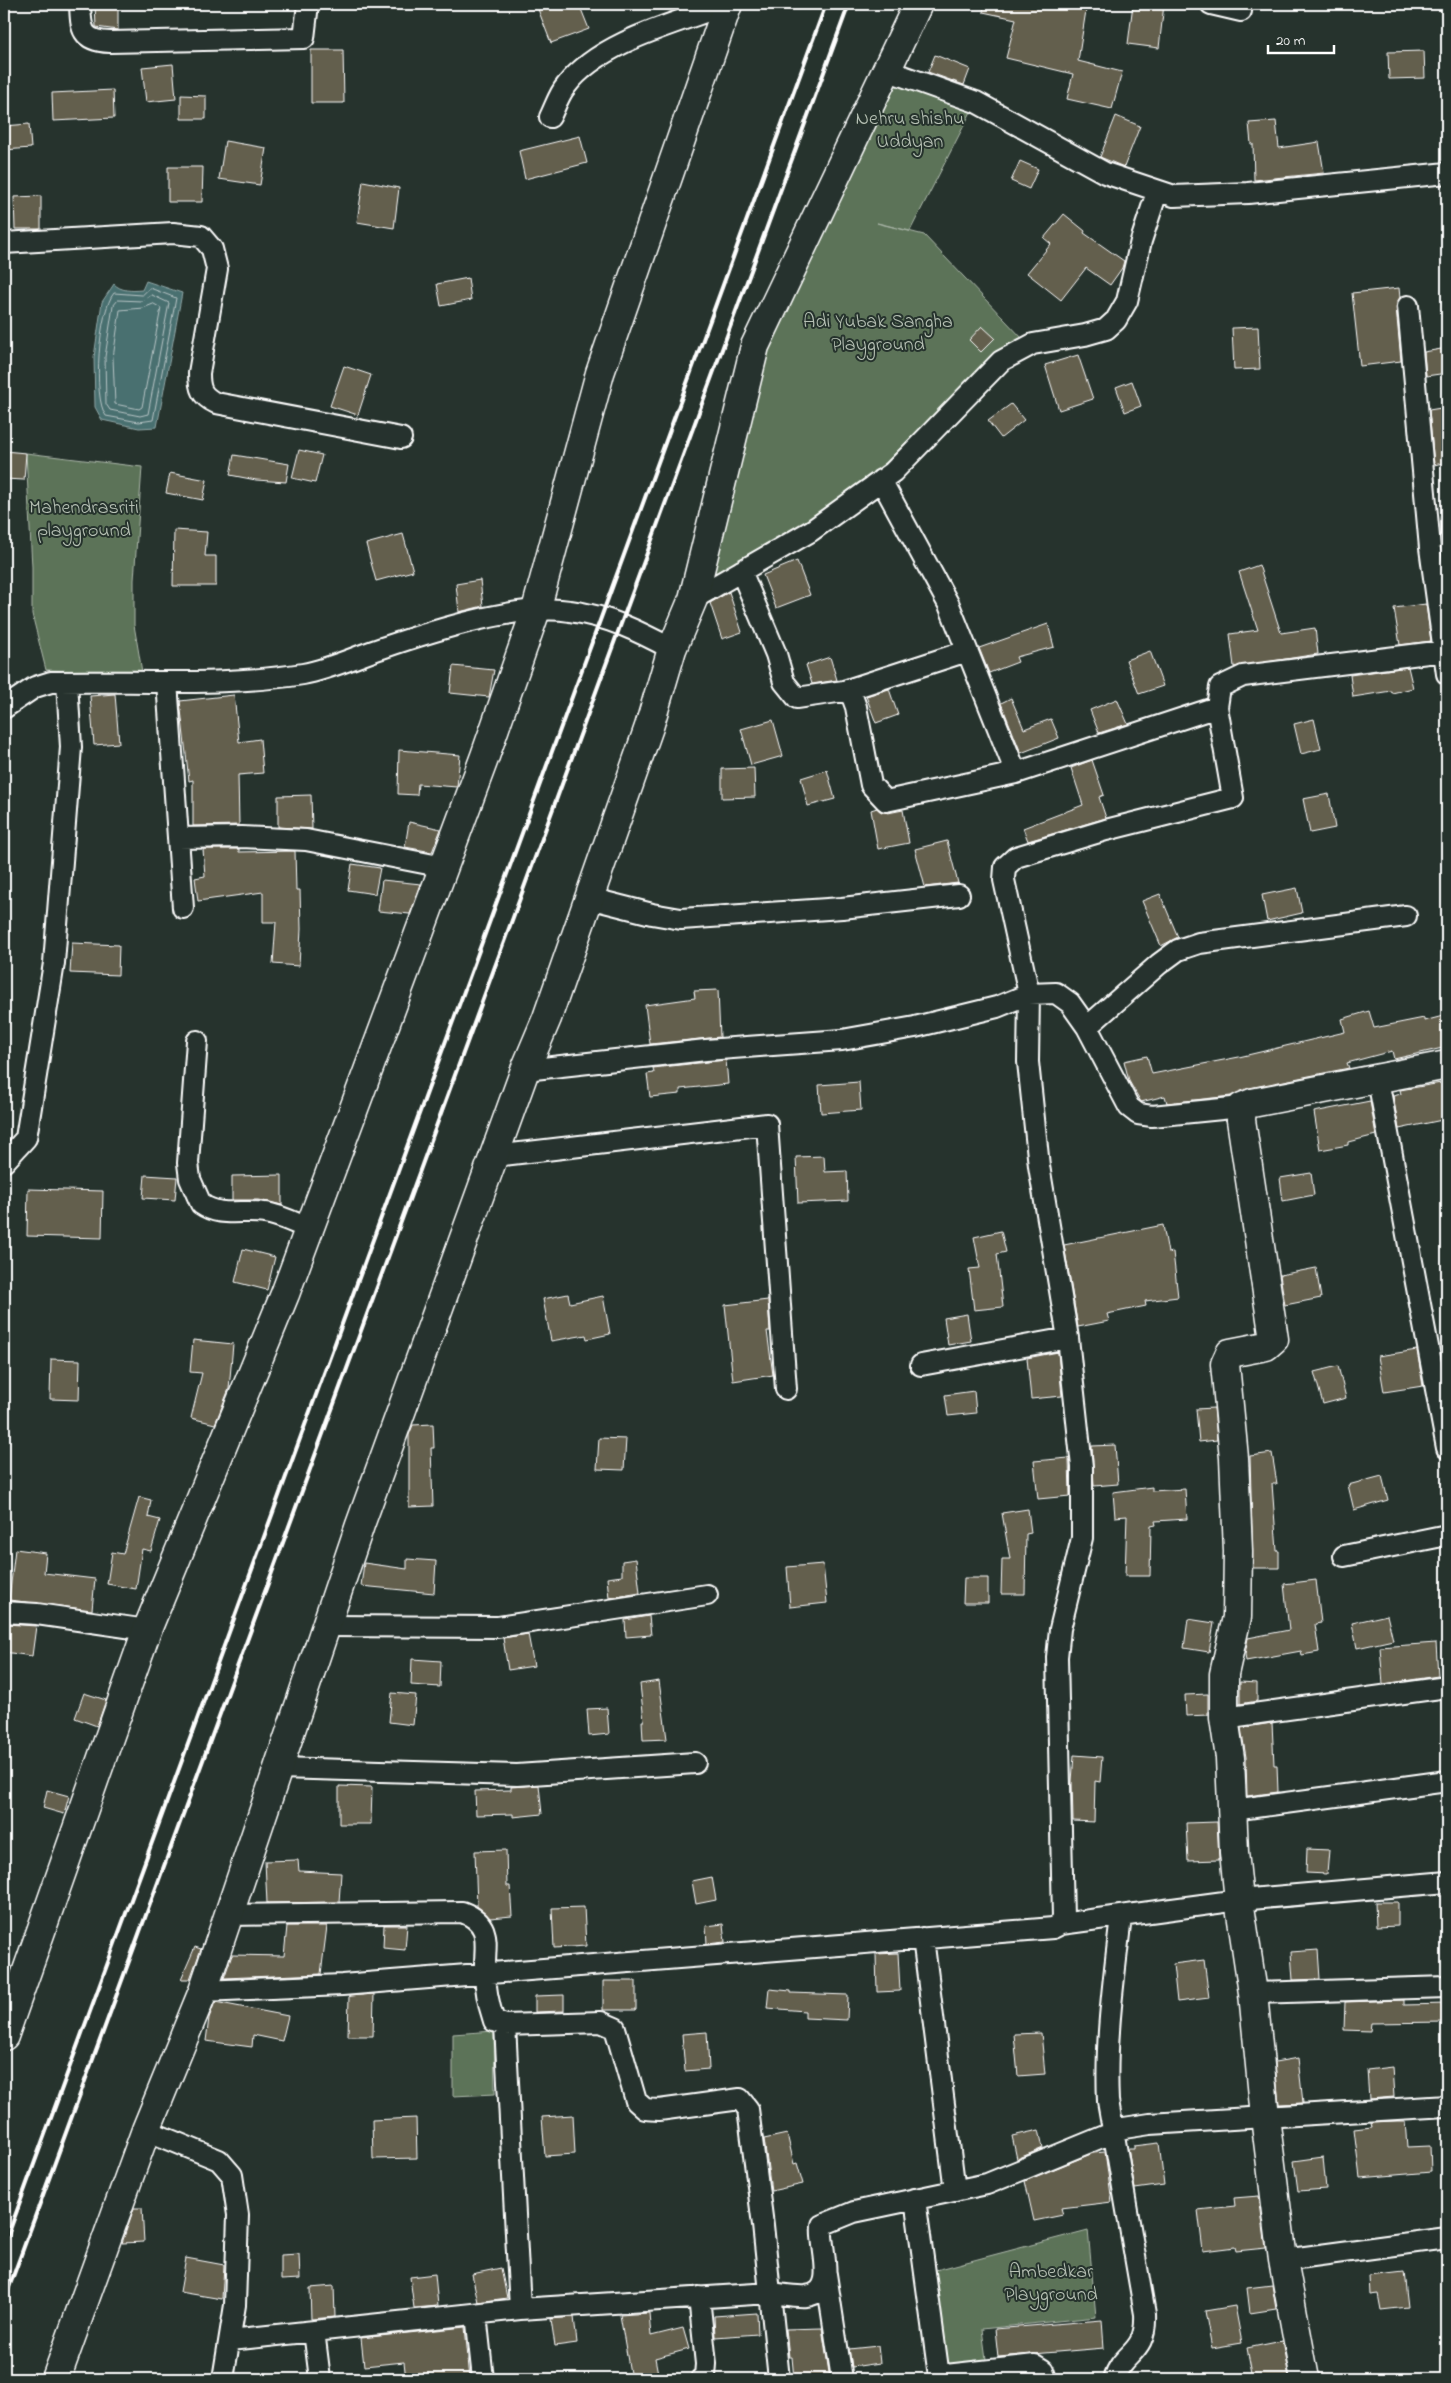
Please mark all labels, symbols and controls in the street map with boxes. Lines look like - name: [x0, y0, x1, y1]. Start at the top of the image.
- scale bar: [1268, 22, 1335, 54]
- text: 20 m: [1276, 30, 1306, 52]
- park label: Nehru shishu Uddyan: [856, 105, 964, 157]
- park label: Adi Yubak Sangha Playground: [803, 308, 953, 361]
- park label: Mahendrasriti playground: [29, 494, 139, 547]
- park label: Ambedkar Playground: [1004, 2258, 1098, 2311]

